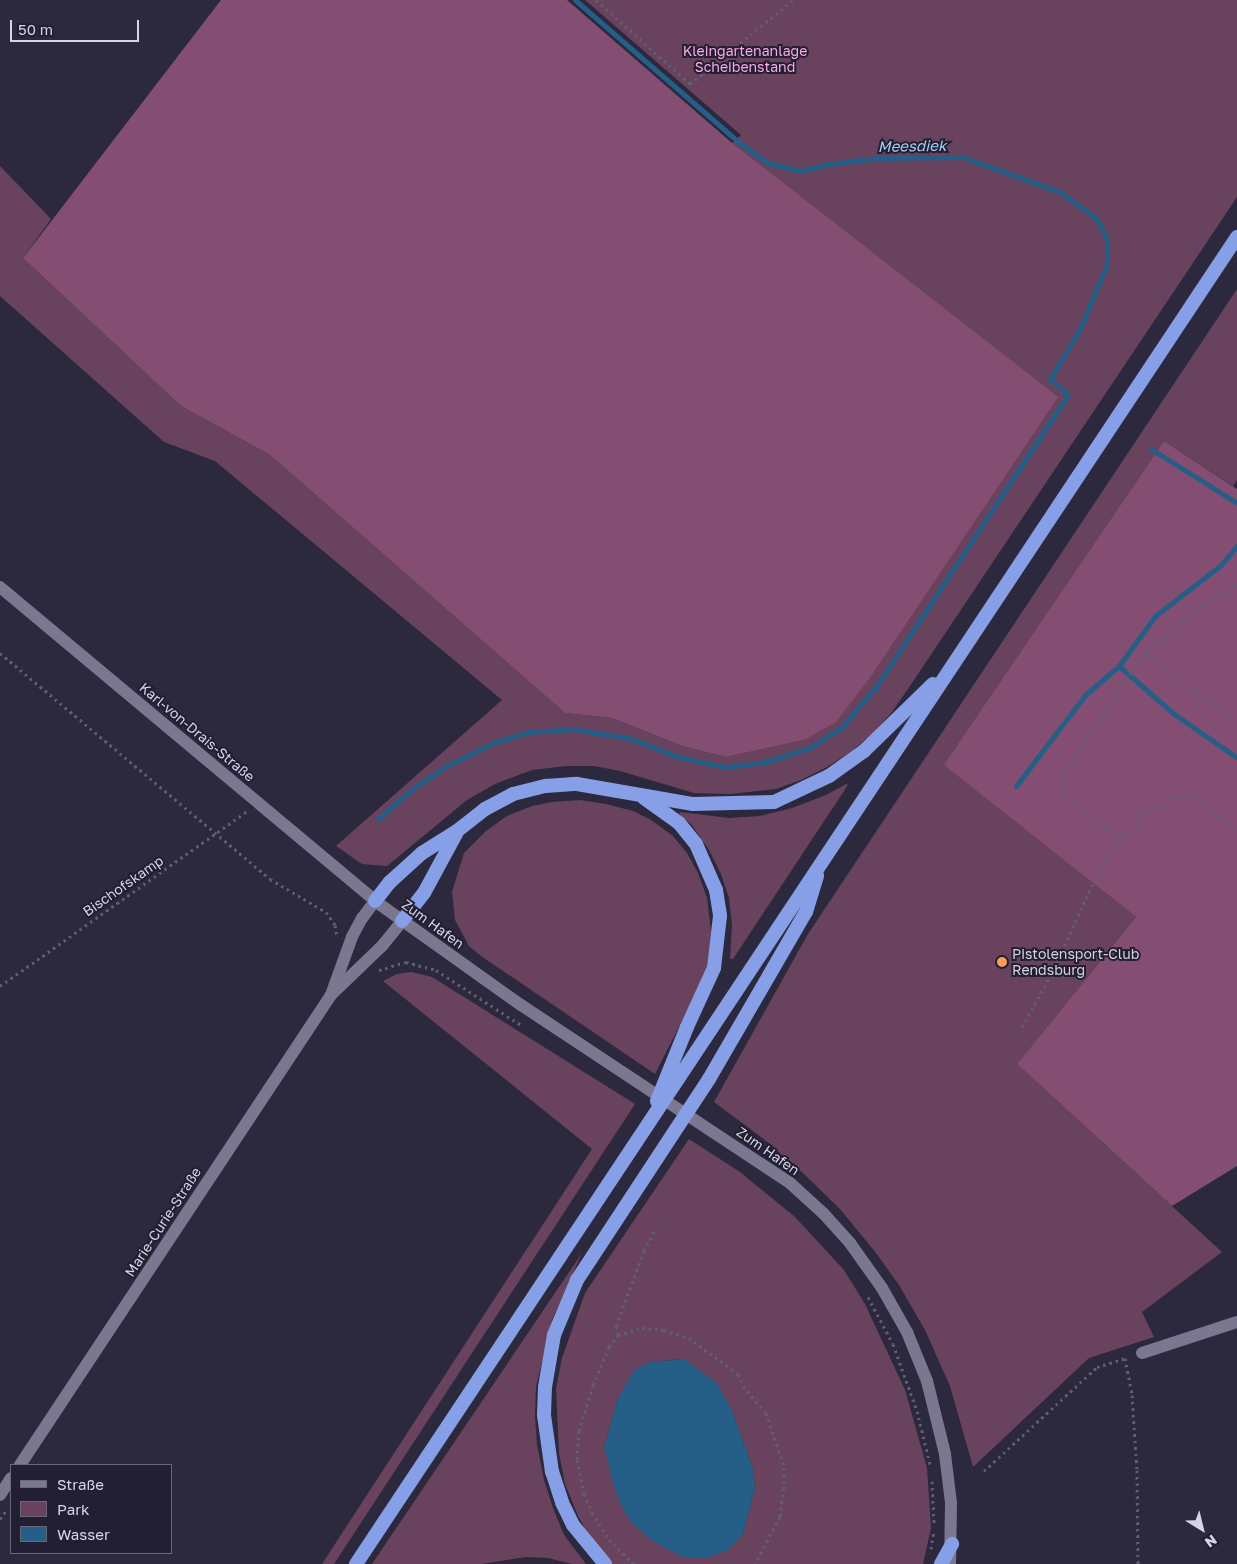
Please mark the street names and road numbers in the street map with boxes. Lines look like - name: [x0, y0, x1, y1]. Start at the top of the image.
- street label: Karl-von-Drais-Straße: [136, 679, 258, 785]
- street label: Bischofskamp: [80, 852, 166, 920]
- street label: Zum Hafen: [399, 896, 467, 952]
- street label: Zum Hafen: [733, 1123, 803, 1179]
- street label: Marie-Curie-Straße: [121, 1164, 205, 1280]

